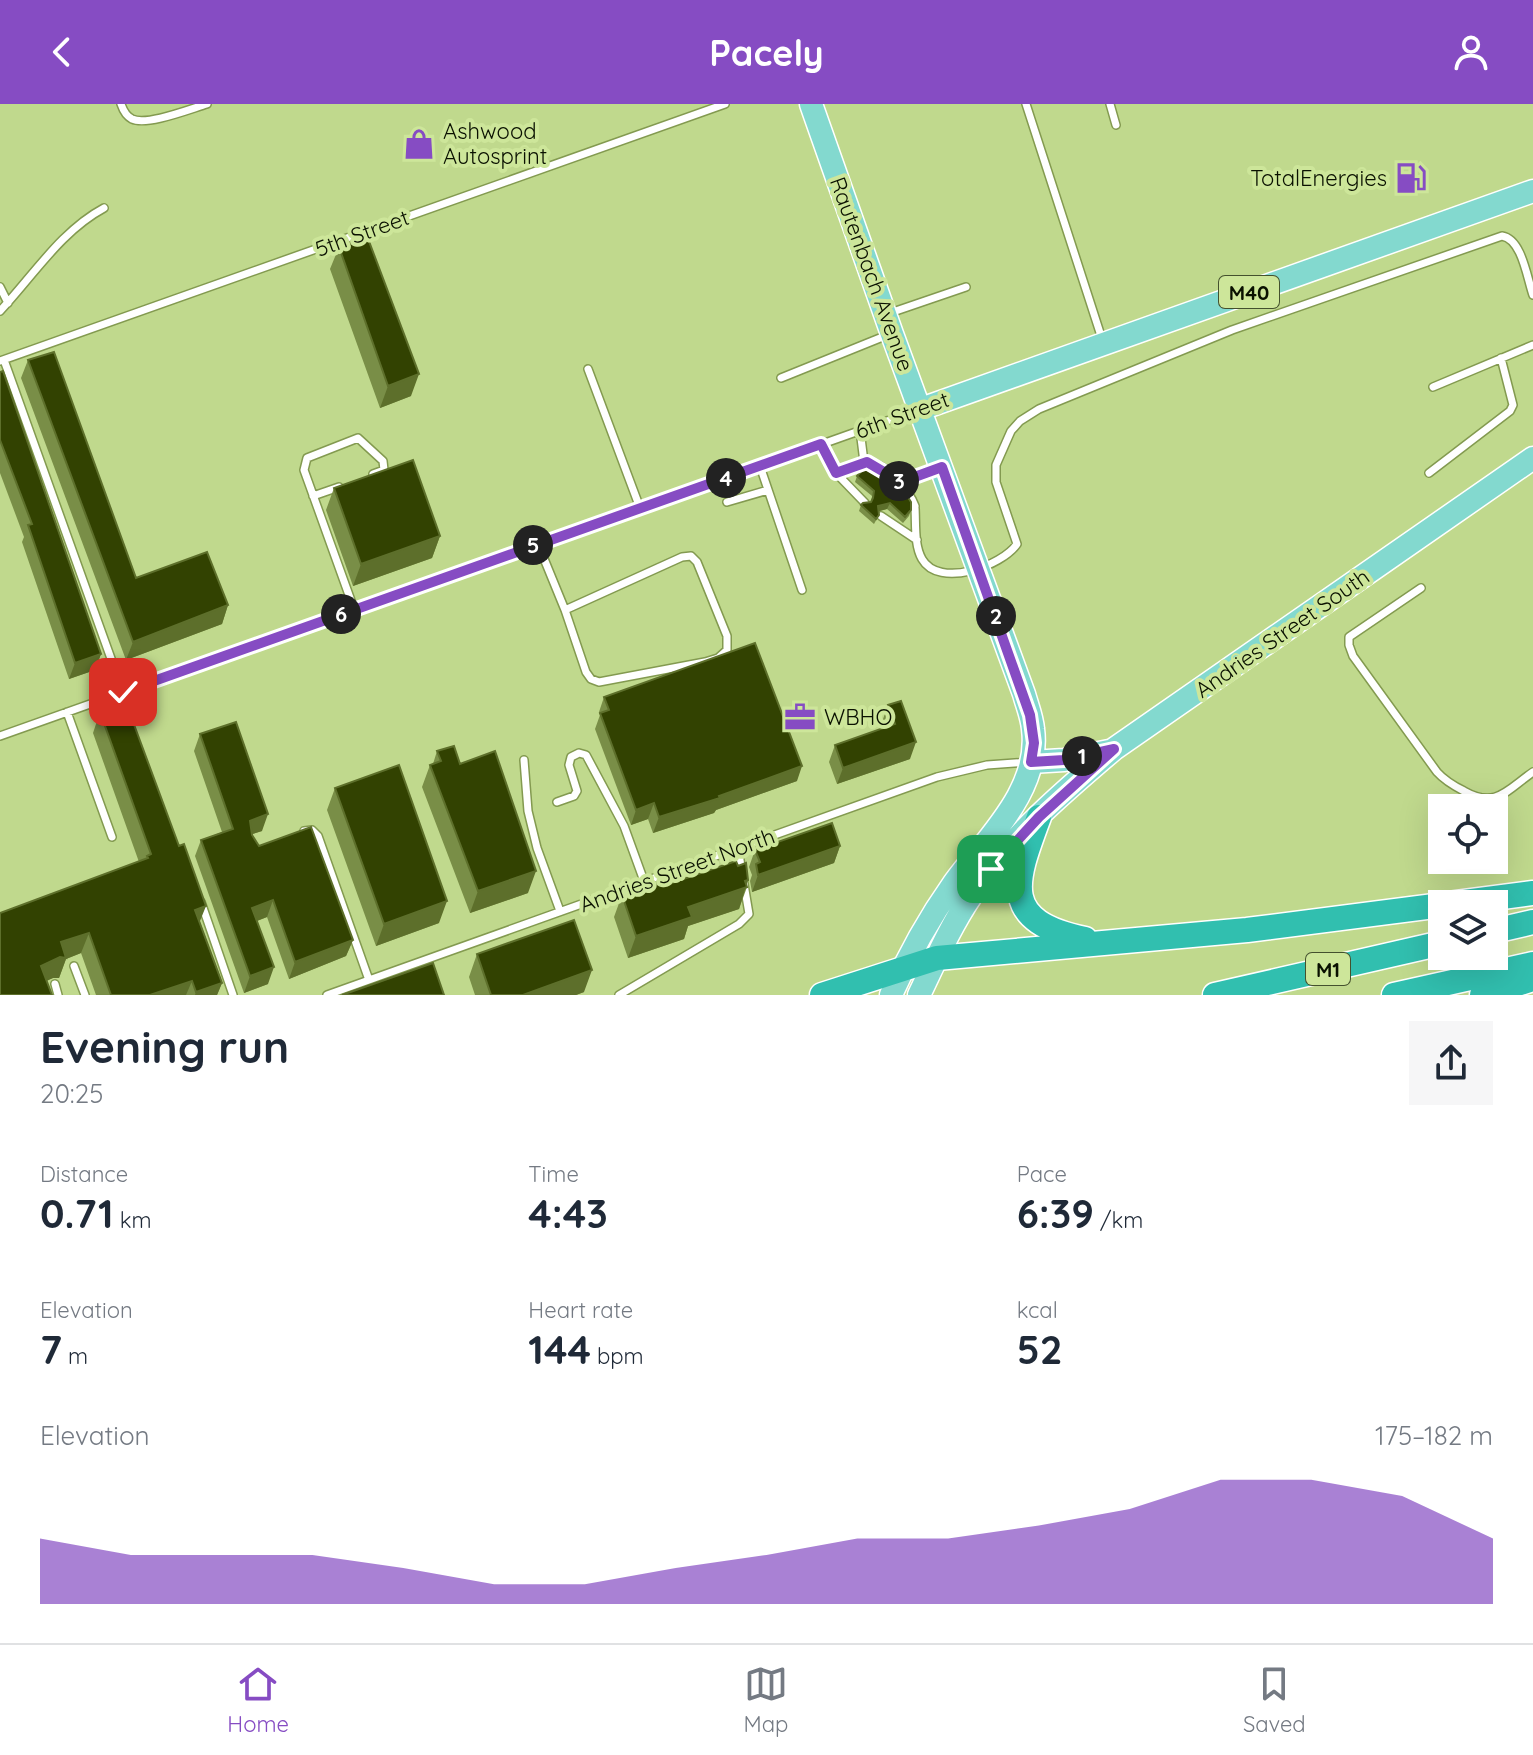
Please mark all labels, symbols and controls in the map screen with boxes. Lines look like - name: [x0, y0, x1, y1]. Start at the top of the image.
- icon: back: [40, 30, 84, 74]
- text: Pacely: [709, 30, 824, 75]
- icon: person: [1449, 30, 1493, 74]
- place label: Ashwood Autosprint: [443, 117, 547, 170]
- shop icon: Ashwood Autosprint: [402, 127, 436, 161]
- fuel station icon: TotalEnergies: [1394, 161, 1428, 195]
- place label: TotalEnergies: [1250, 164, 1387, 192]
- street label: Rautenbach Avenue: [824, 173, 920, 375]
- street label: 5th Street: [311, 203, 413, 263]
- road number: M40: [1219, 276, 1279, 308]
- street label: 6th Street: [851, 385, 953, 445]
- pin: 4: [706, 458, 746, 498]
- pin: 3: [879, 461, 919, 501]
- text: 4: [720, 464, 732, 492]
- text: 3: [893, 467, 905, 495]
- pin: 5: [513, 525, 553, 565]
- text: 5: [527, 531, 539, 559]
- street label: Andries Street South: [1189, 562, 1375, 704]
- pin: 6: [321, 594, 361, 634]
- pin: 2: [976, 596, 1016, 636]
- text: 6: [335, 600, 347, 628]
- text: 2: [990, 602, 1002, 630]
- pin: [89, 658, 157, 726]
- icon: check: [101, 670, 145, 714]
- office icon: WBHO: [783, 700, 817, 734]
- place label: WBHO: [824, 703, 892, 731]
- pin: 1: [1062, 736, 1102, 776]
- text: 1: [1078, 742, 1086, 770]
- map controls: [1428, 794, 1508, 970]
- button: locate: [1428, 794, 1508, 874]
- street label: Andries Street North: [575, 822, 779, 918]
- pin: [957, 835, 1025, 903]
- icon: arrive: [969, 847, 1013, 891]
- button: layers: [1428, 890, 1508, 970]
- road number: M1: [1306, 953, 1350, 985]
- text: Evening run: [40, 1019, 289, 1074]
- button: share: [1409, 1021, 1493, 1105]
- text: 20:25: [40, 1077, 103, 1110]
- text: Distance: [40, 1160, 128, 1188]
- text: Time: [528, 1160, 579, 1188]
- text: Pace: [1017, 1160, 1067, 1188]
- text: 0.71: [40, 1188, 114, 1238]
- text: 4:43: [528, 1188, 608, 1238]
- text: 6:39: [1017, 1188, 1094, 1238]
- text: km: [114, 1206, 151, 1234]
- text: /km: [1094, 1206, 1143, 1234]
- text: Elevation: [40, 1296, 133, 1324]
- text: Heart rate: [528, 1296, 633, 1324]
- text: kcal: [1017, 1296, 1058, 1324]
- text: 7: [40, 1324, 62, 1374]
- text: 144: [528, 1324, 591, 1374]
- text: 52: [1017, 1324, 1062, 1374]
- text: m: [62, 1342, 88, 1370]
- text: bpm: [591, 1342, 644, 1370]
- text: Elevation: [40, 1419, 150, 1452]
- text: 175–182 m: [1375, 1419, 1493, 1452]
- tab: Home: [227, 1662, 289, 1738]
- tab: Map: [744, 1662, 788, 1738]
- tab: Saved: [1243, 1662, 1306, 1738]

